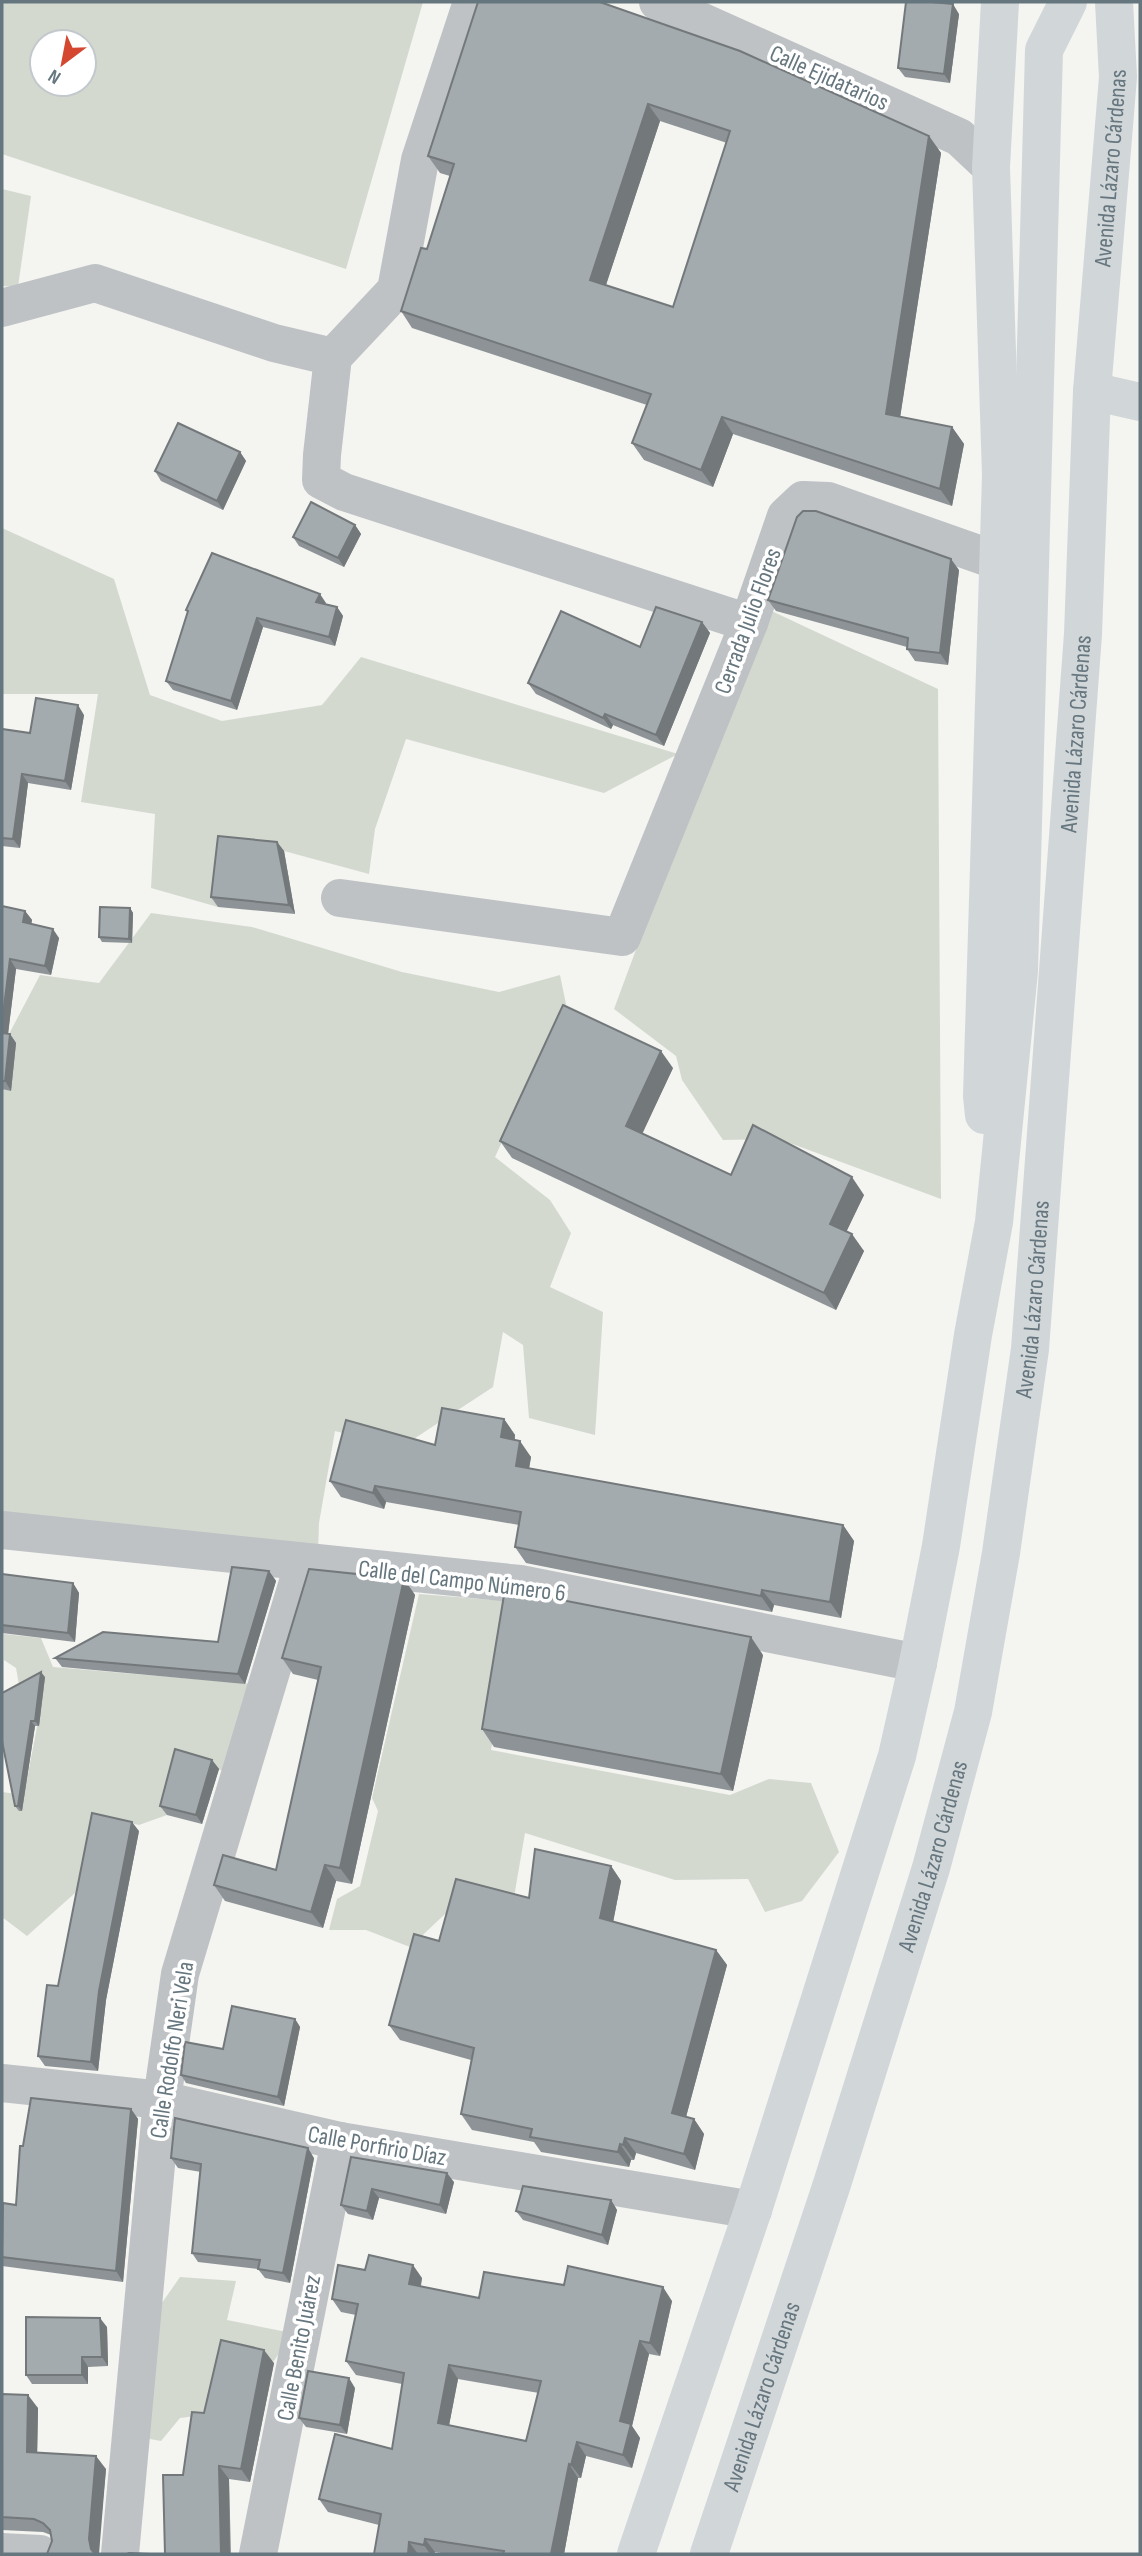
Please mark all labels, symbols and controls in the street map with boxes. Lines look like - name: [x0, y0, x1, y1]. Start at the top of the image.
- north arrow: [28, 28, 98, 98]
- street label: Calle Ejidatarios: [765, 39, 893, 117]
- text: N: [44, 64, 65, 89]
- street label: Avenida Lázaro Cárdenas: [1088, 69, 1133, 269]
- street label: Cerrada Julio Flores: [708, 544, 788, 698]
- street label: Avenida Lázaro Cárdenas: [1054, 634, 1097, 834]
- street label: Avenida Lázaro Cárdenas: [1009, 1200, 1055, 1401]
- street label: Calle del Campo Número 6: [357, 1554, 567, 1608]
- street label: Avenida Lázaro Cárdenas: [891, 1757, 974, 1956]
- street label: Calle Rodolfo Neri Vela: [144, 1959, 200, 2141]
- street label: Calle Porfirio Díaz: [306, 2120, 449, 2172]
- street label: Calle Benito Juárez: [271, 2272, 327, 2423]
- street label: Avenida Lázaro Cárdenas: [716, 2298, 806, 2496]

